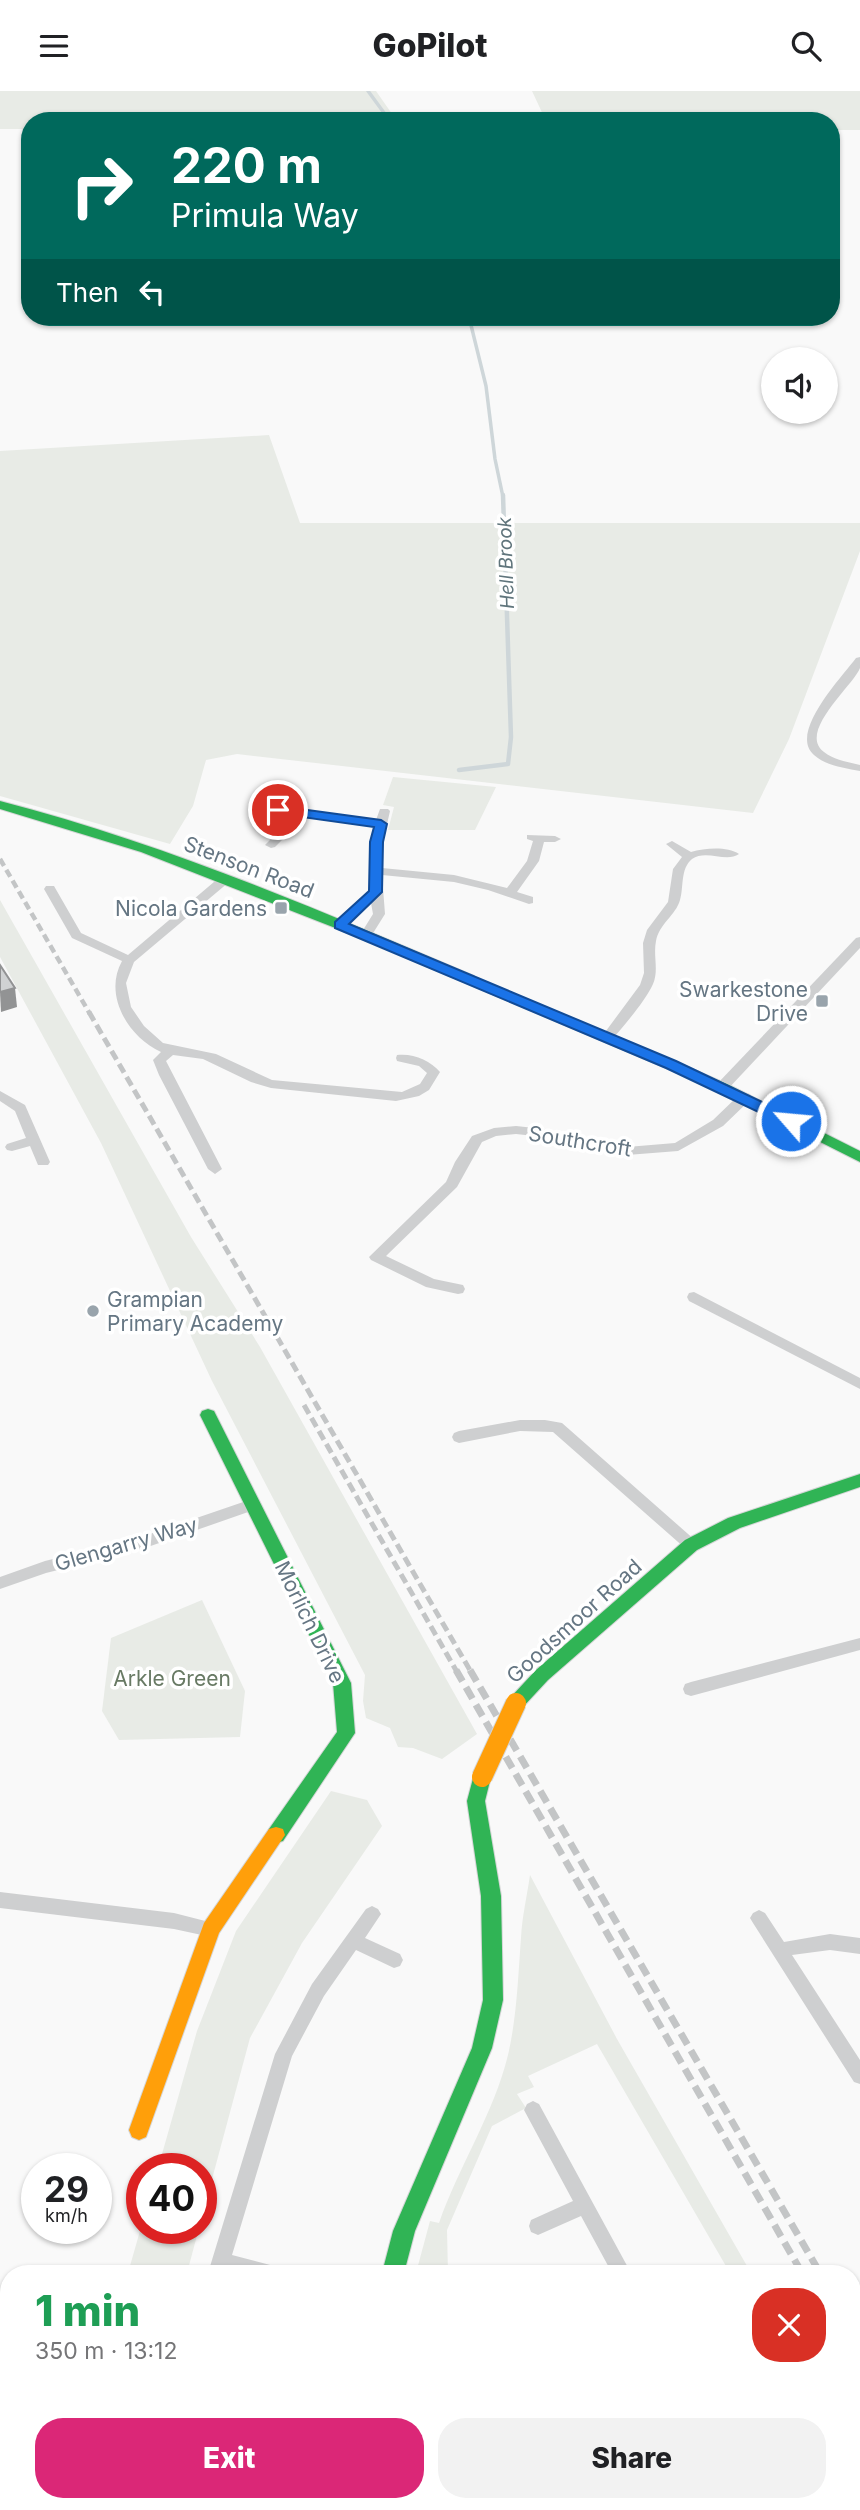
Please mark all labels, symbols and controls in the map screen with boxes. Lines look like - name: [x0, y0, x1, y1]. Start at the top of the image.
- text: GoPilot: [373, 26, 487, 65]
- icon: menu: [35, 27, 73, 65]
- icon: search: [787, 27, 825, 65]
- text: 220 m: [171, 136, 322, 195]
- icon: right: [56, 140, 147, 231]
- text: Primula Way: [171, 196, 359, 235]
- icon: left: [133, 273, 171, 311]
- text: Then: [56, 277, 119, 308]
- map controls: [761, 347, 838, 424]
- button: sound: [761, 347, 838, 424]
- water label: Hell Brook: [493, 516, 519, 609]
- pin: [248, 780, 308, 840]
- icon: arrive: [259, 791, 297, 829]
- street label: Stenson Road: [180, 831, 318, 903]
- place label: Nicola Gardens: [115, 896, 267, 921]
- marker: Nicola Gardens: [273, 900, 289, 916]
- place label: Swarkestone Drive: [679, 977, 808, 1026]
- marker: Swarkestone Drive: [814, 993, 830, 1009]
- position arrow: [754, 1084, 828, 1158]
- street label: Southcroft: [527, 1121, 633, 1161]
- place label: Grampian Primary Academy: [107, 1287, 284, 1336]
- marker: Grampian Primary Academy: [85, 1303, 101, 1319]
- street label: Glengarry Way: [52, 1512, 200, 1576]
- street label: Goodsmoor Road: [501, 1554, 647, 1688]
- street label: Morlich Drive: [270, 1557, 350, 1687]
- park label: Arkle Green: [113, 1666, 231, 1691]
- speed limit sign: 40: [126, 2153, 217, 2244]
- text: 29: [44, 2168, 89, 2210]
- text: km/h: [45, 2205, 88, 2226]
- text: 1 min: [35, 2285, 140, 2336]
- button: close: [752, 2288, 826, 2362]
- text: 350 m · 13:12: [35, 2337, 177, 2365]
- button: Exit: [35, 2418, 424, 2498]
- button: Share: [438, 2418, 826, 2498]

